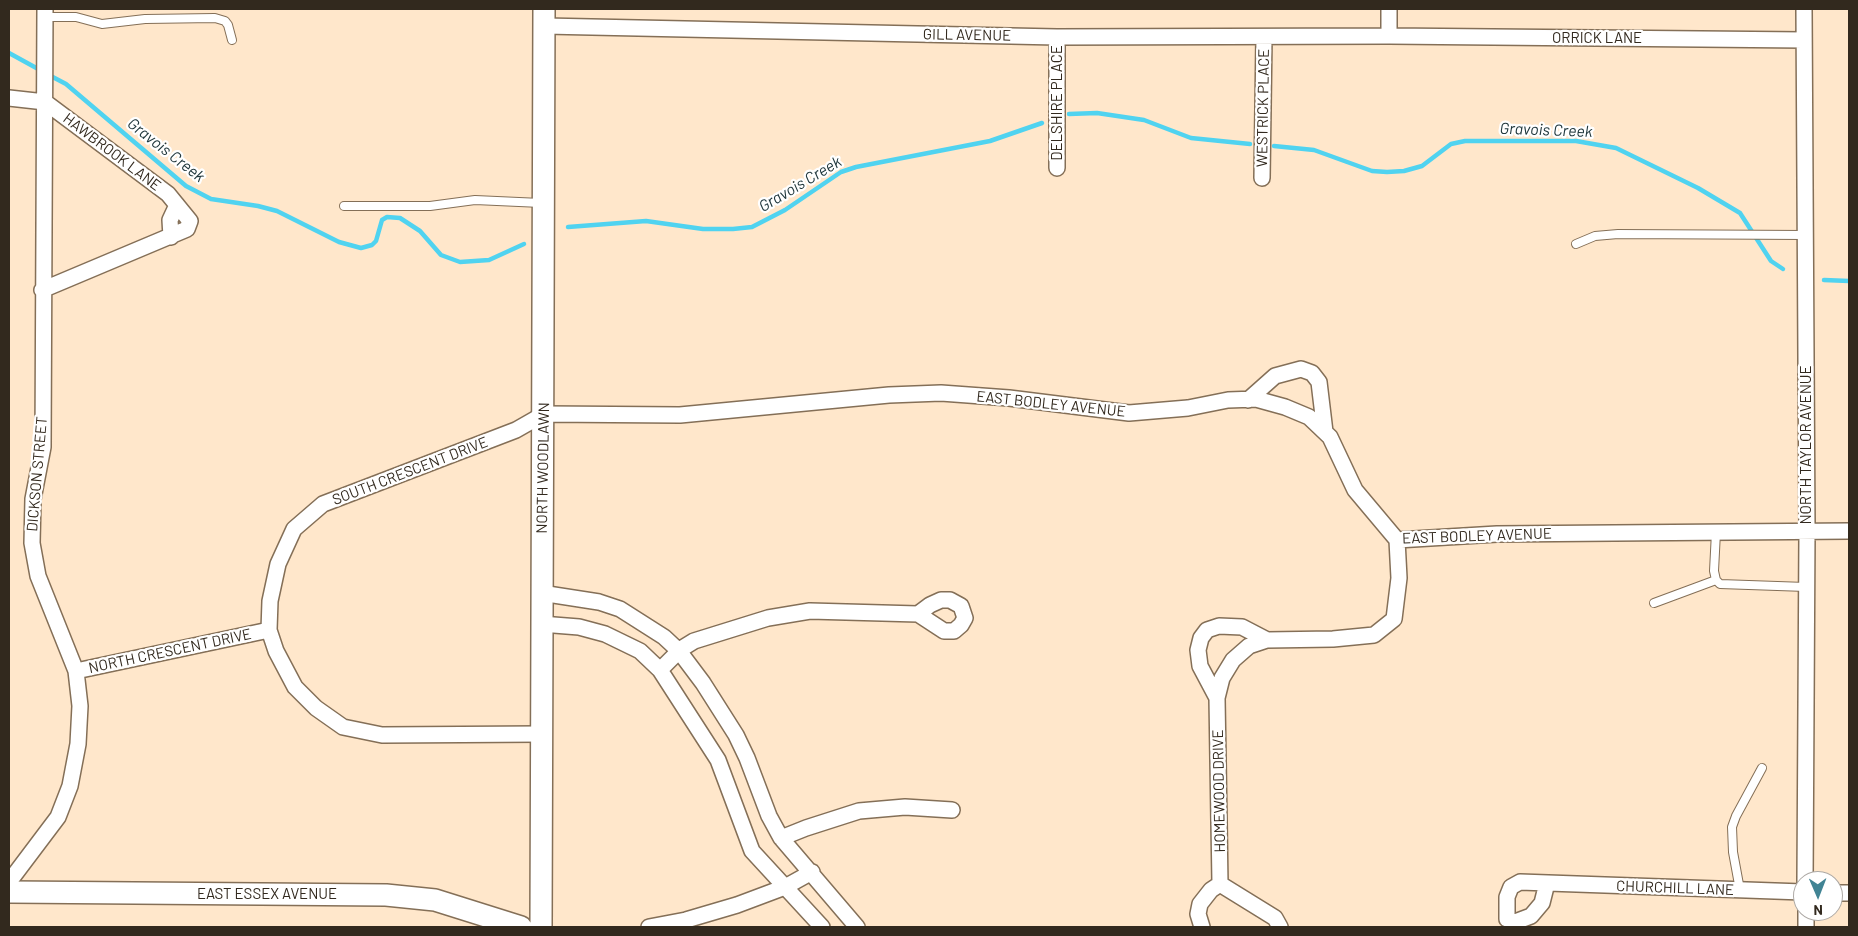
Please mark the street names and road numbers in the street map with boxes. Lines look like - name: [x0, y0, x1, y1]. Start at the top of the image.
- street label: GILL AVENUE: [923, 25, 1011, 45]
- street label: ORRICK LANE: [1552, 29, 1642, 47]
- street label: DELSHIRE PLACE: [1048, 45, 1066, 161]
- street label: WESTRICK PLACE: [1253, 49, 1273, 167]
- street label: HAWBROOK LANE: [59, 109, 165, 195]
- street label: NORTH TAYLOR AVENUE: [1797, 365, 1815, 525]
- street label: EAST BODLEY AVENUE: [976, 387, 1126, 421]
- street label: NORTH WOODLAWN: [533, 402, 553, 534]
- street label: DICKSON STREET: [23, 416, 51, 532]
- street label: SOUTH CRESCENT DRIVE: [330, 433, 490, 509]
- street label: EAST BODLEY AVENUE: [1402, 524, 1552, 548]
- street label: NORTH CRESCENT DRIVE: [87, 625, 253, 677]
- street label: HOMEWOOD DRIVE: [1209, 729, 1229, 853]
- street label: CHURCHILL LANE: [1616, 877, 1734, 899]
- street label: EAST ESSEX AVENUE: [197, 885, 337, 903]

